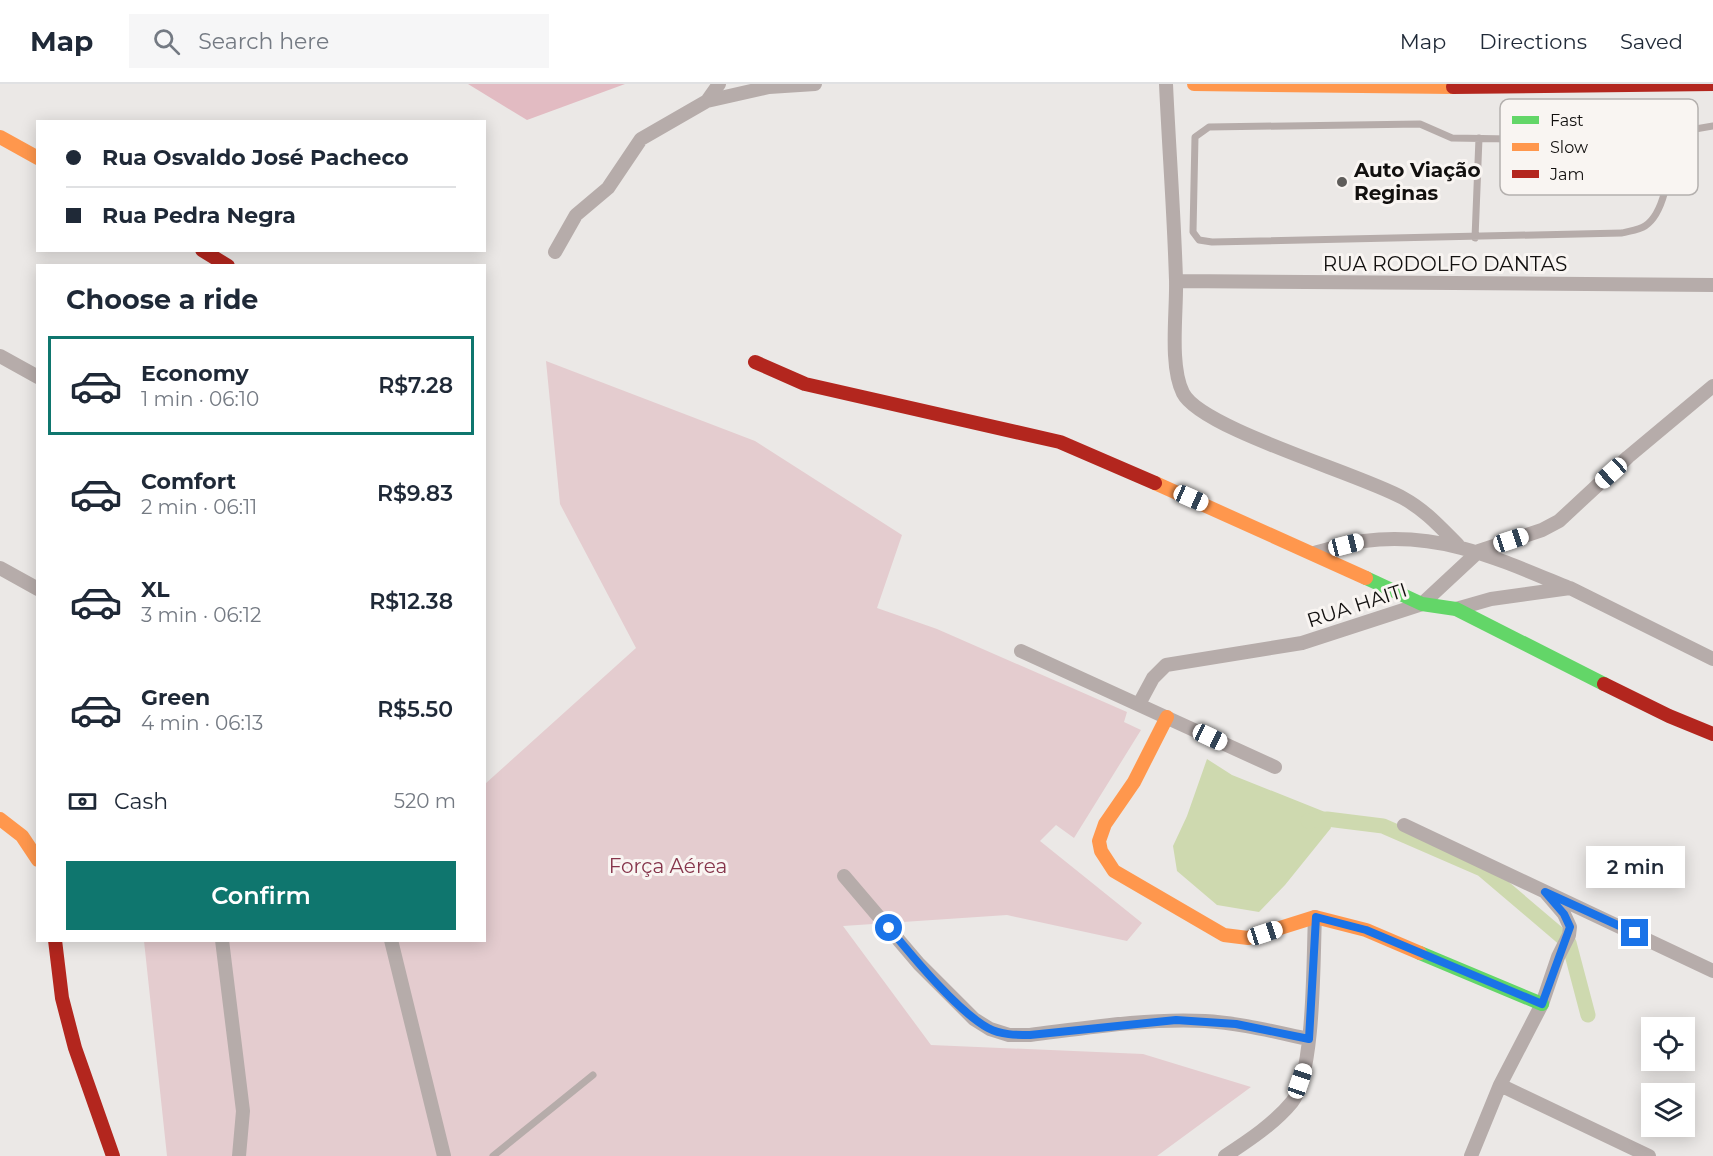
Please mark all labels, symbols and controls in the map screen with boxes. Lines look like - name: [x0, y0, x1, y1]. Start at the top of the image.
- search box: [129, 14, 549, 68]
- text: Map: [30, 24, 93, 58]
- icon: search: [150, 25, 183, 58]
- text: Search here: [198, 28, 329, 55]
- text: Map: [1400, 29, 1446, 54]
- text: Directions: [1479, 29, 1587, 54]
- text: Saved: [1620, 29, 1683, 54]
- legend: [1500, 99, 1698, 195]
- text: Fast: [1550, 111, 1584, 130]
- text: Slow: [1550, 138, 1588, 157]
- text: Rua Osvaldo José Pacheco: [102, 144, 409, 171]
- place label: Auto Viação Reginas: [1353, 158, 1481, 205]
- text: Jam: [1549, 165, 1584, 184]
- marker: Auto Viação Reginas: [1335, 175, 1349, 189]
- text: Rua Pedra Negra: [102, 202, 296, 229]
- street label: RUA RODOLFO DANTAS: [1323, 252, 1567, 276]
- text: Choose a ride: [66, 283, 258, 316]
- icon: car: [69, 359, 123, 413]
- text: Economy: [141, 360, 249, 387]
- text: R$7.28: [378, 372, 453, 399]
- text: 1 min · 06:10: [141, 387, 259, 411]
- car: [1592, 454, 1630, 492]
- icon: car: [69, 467, 123, 521]
- text: Comfort: [141, 468, 236, 495]
- text: R$9.83: [377, 480, 453, 507]
- car: [1171, 482, 1211, 514]
- text: 2 min · 06:11: [141, 495, 257, 519]
- car: [1491, 526, 1531, 554]
- car: [1326, 532, 1366, 558]
- icon: car: [69, 575, 123, 629]
- text: XL: [141, 576, 170, 603]
- street label: RUA HAITI: [1304, 578, 1410, 632]
- text: R$12.38: [369, 588, 453, 615]
- text: 3 min · 06:12: [141, 603, 261, 627]
- icon: car: [69, 683, 123, 737]
- text: Green: [141, 684, 210, 711]
- text: R$5.50: [377, 696, 453, 723]
- text: 4 min · 06:13: [141, 711, 263, 735]
- car: [1190, 721, 1230, 753]
- icon: cash: [66, 785, 99, 818]
- text: Cash: [114, 788, 168, 815]
- text: 520 m: [394, 789, 456, 813]
- callout: 2 min: [1586, 846, 1684, 888]
- park label: Força Aérea: [609, 854, 727, 878]
- text: 2 min: [1607, 855, 1664, 879]
- button: Confirm: [66, 861, 456, 930]
- route start: [875, 914, 902, 941]
- car: [1245, 919, 1285, 947]
- route end: [1621, 919, 1648, 946]
- map controls: [1641, 1017, 1695, 1137]
- button: locate: [1641, 1017, 1695, 1071]
- car: [1286, 1061, 1314, 1101]
- button: layers: [1641, 1083, 1695, 1137]

